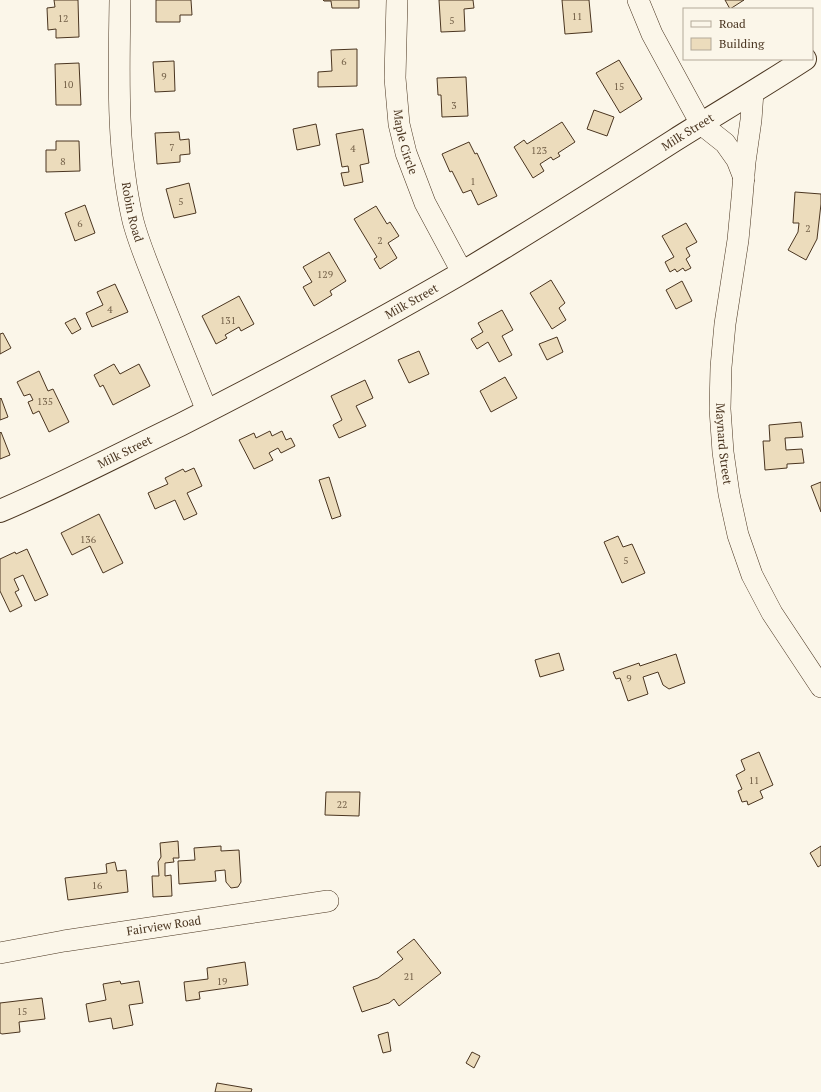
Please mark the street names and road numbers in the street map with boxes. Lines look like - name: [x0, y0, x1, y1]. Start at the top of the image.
- street label: Maple Circle: [391, 109, 421, 177]
- street label: Milk Street: [659, 110, 717, 154]
- street label: Robin Road: [119, 181, 147, 244]
- street label: Milk Street: [382, 280, 441, 322]
- street label: Maynard Street: [713, 403, 736, 486]
- street label: Milk Street: [95, 432, 155, 471]
- street label: Fairview Road: [125, 912, 202, 938]

